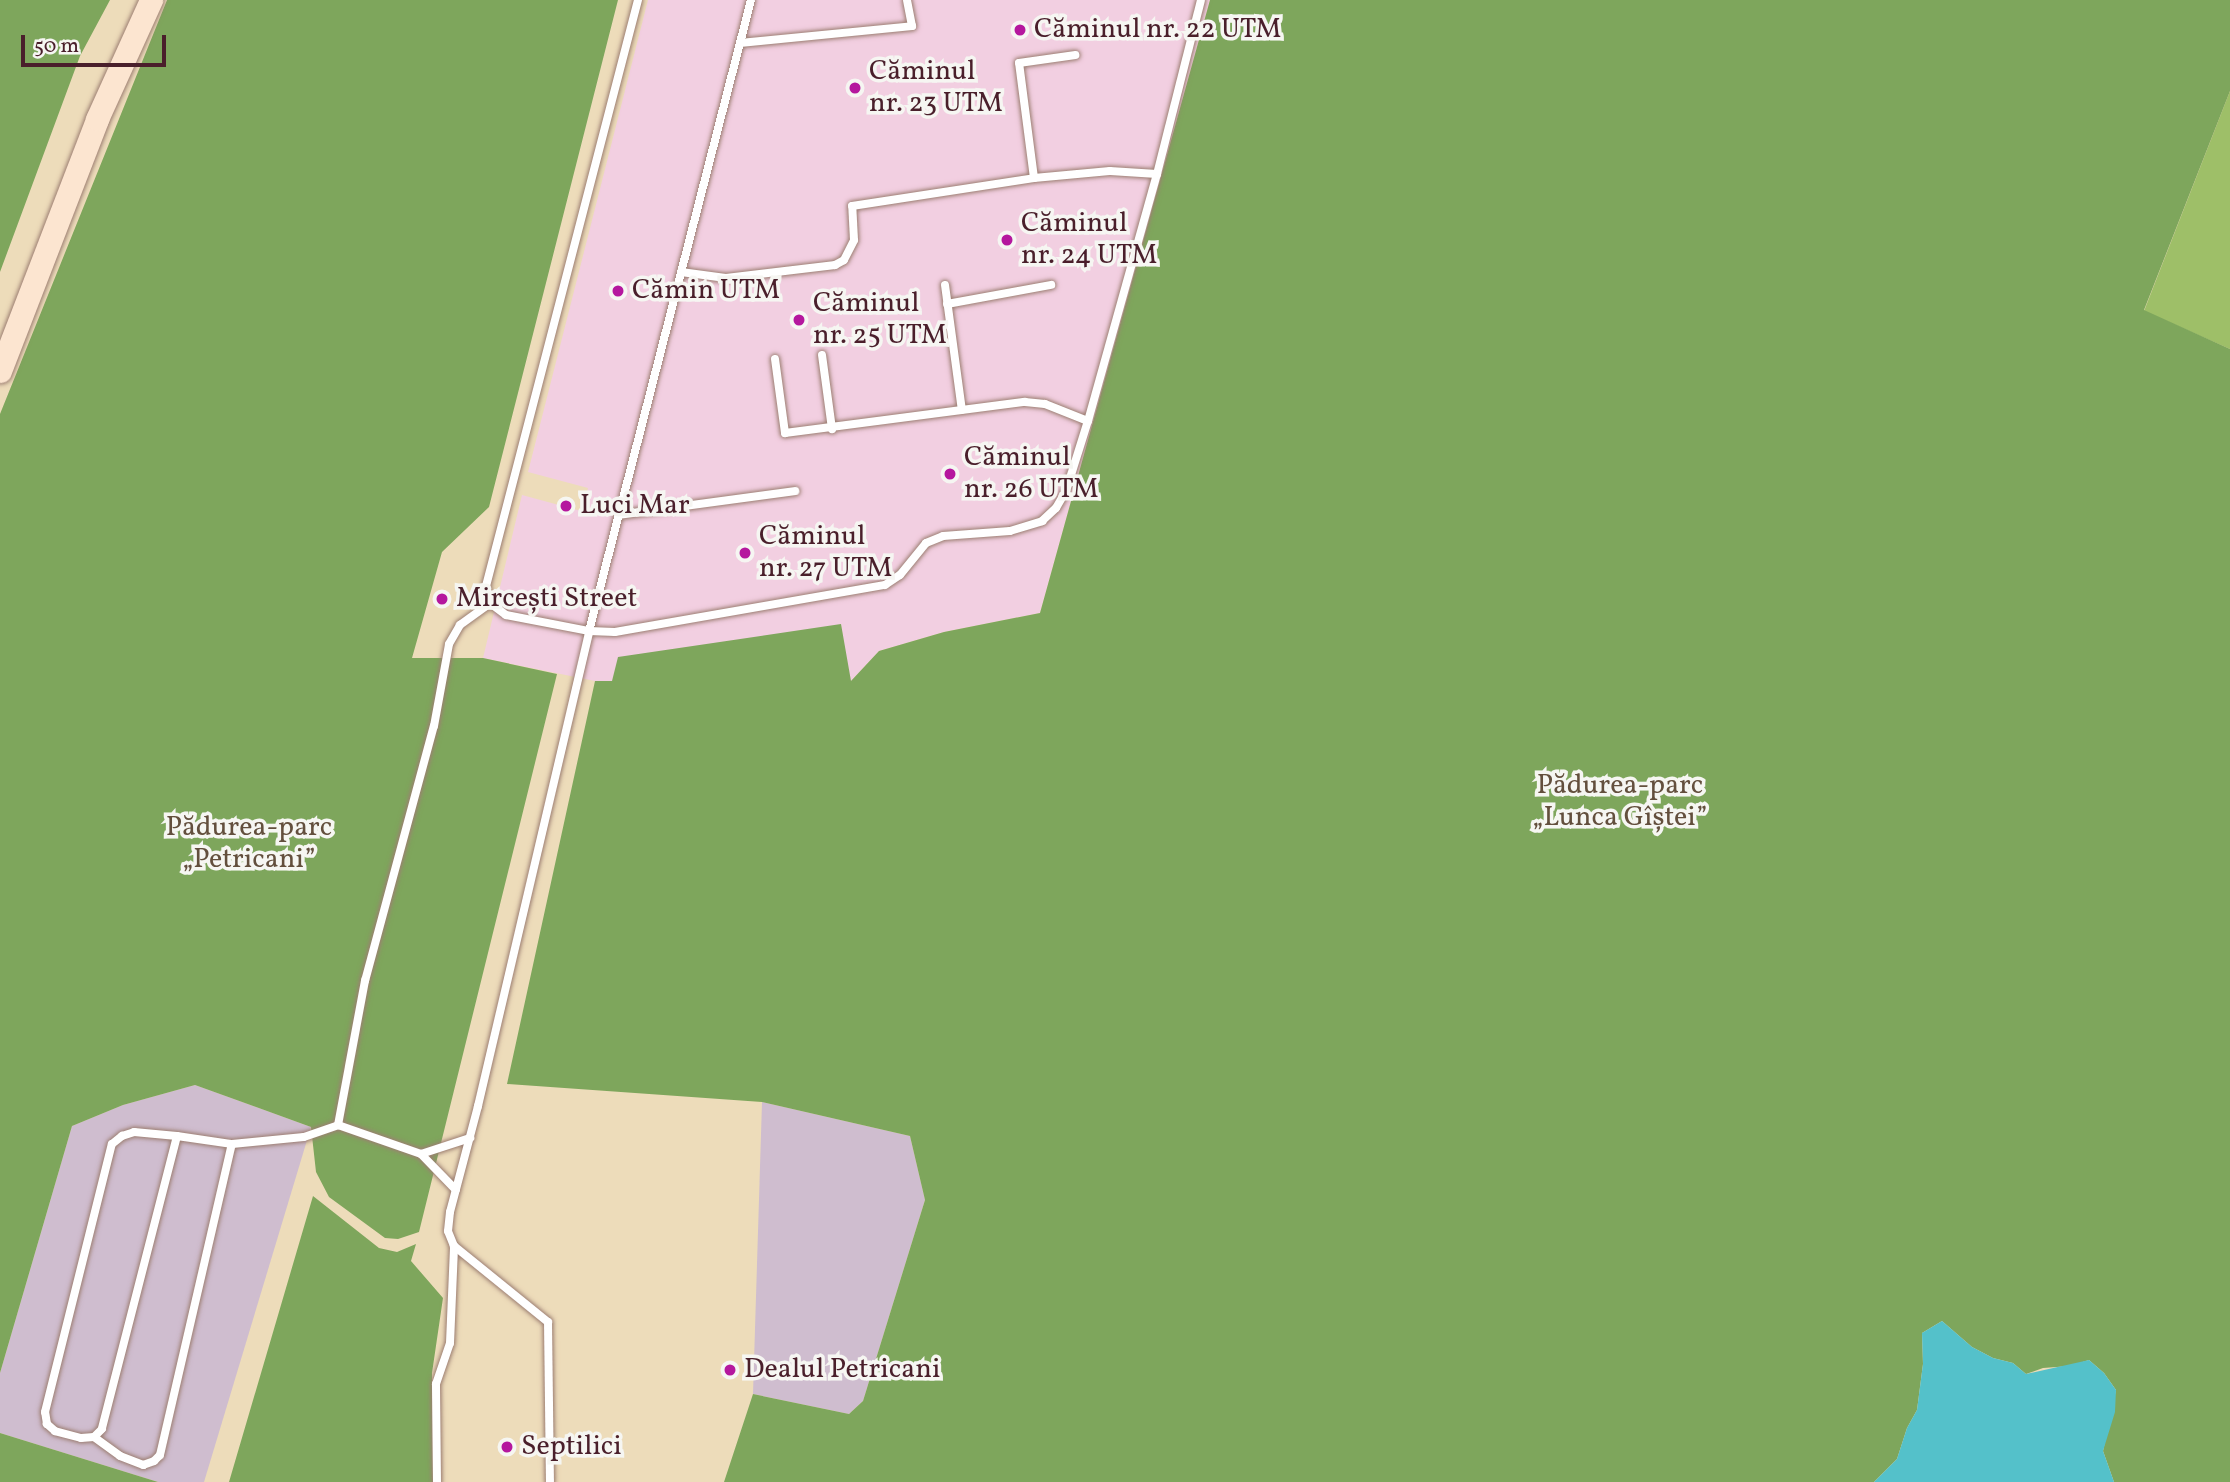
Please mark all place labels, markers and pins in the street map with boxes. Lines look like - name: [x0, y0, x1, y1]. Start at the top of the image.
- place label: Căminul nr. 22 UTM: [1034, 13, 1281, 47]
- marker: Căminul nr. 22 UTM: [1012, 22, 1028, 38]
- place label: Căminul nr. 23 UTM: [869, 55, 1003, 121]
- marker: Căminul nr. 23 UTM: [847, 80, 863, 96]
- place label: Căminul nr. 24 UTM: [1021, 207, 1157, 273]
- marker: Căminul nr. 24 UTM: [999, 232, 1015, 248]
- place label: Cămin UTM: [632, 274, 780, 308]
- marker: Cămin UTM: [610, 283, 626, 299]
- place label: Căminul nr. 25 UTM: [813, 287, 947, 353]
- marker: Căminul nr. 25 UTM: [791, 312, 807, 328]
- place label: Căminul nr. 26 UTM: [964, 441, 1099, 507]
- marker: Căminul nr. 26 UTM: [942, 466, 958, 482]
- place label: Luci Mar: [580, 489, 690, 523]
- marker: Luci Mar: [558, 498, 574, 514]
- place label: Căminul nr. 27 UTM: [759, 520, 892, 586]
- marker: Căminul nr. 27 UTM: [737, 545, 753, 561]
- place label: Mircești Street: [456, 582, 637, 616]
- marker: Mircești Street: [434, 591, 450, 607]
- place label: Dealul Petricani: [744, 1353, 940, 1387]
- marker: Dealul Petricani: [722, 1362, 738, 1378]
- place label: Septilici: [521, 1430, 622, 1464]
- marker: Septilici: [499, 1439, 515, 1455]

